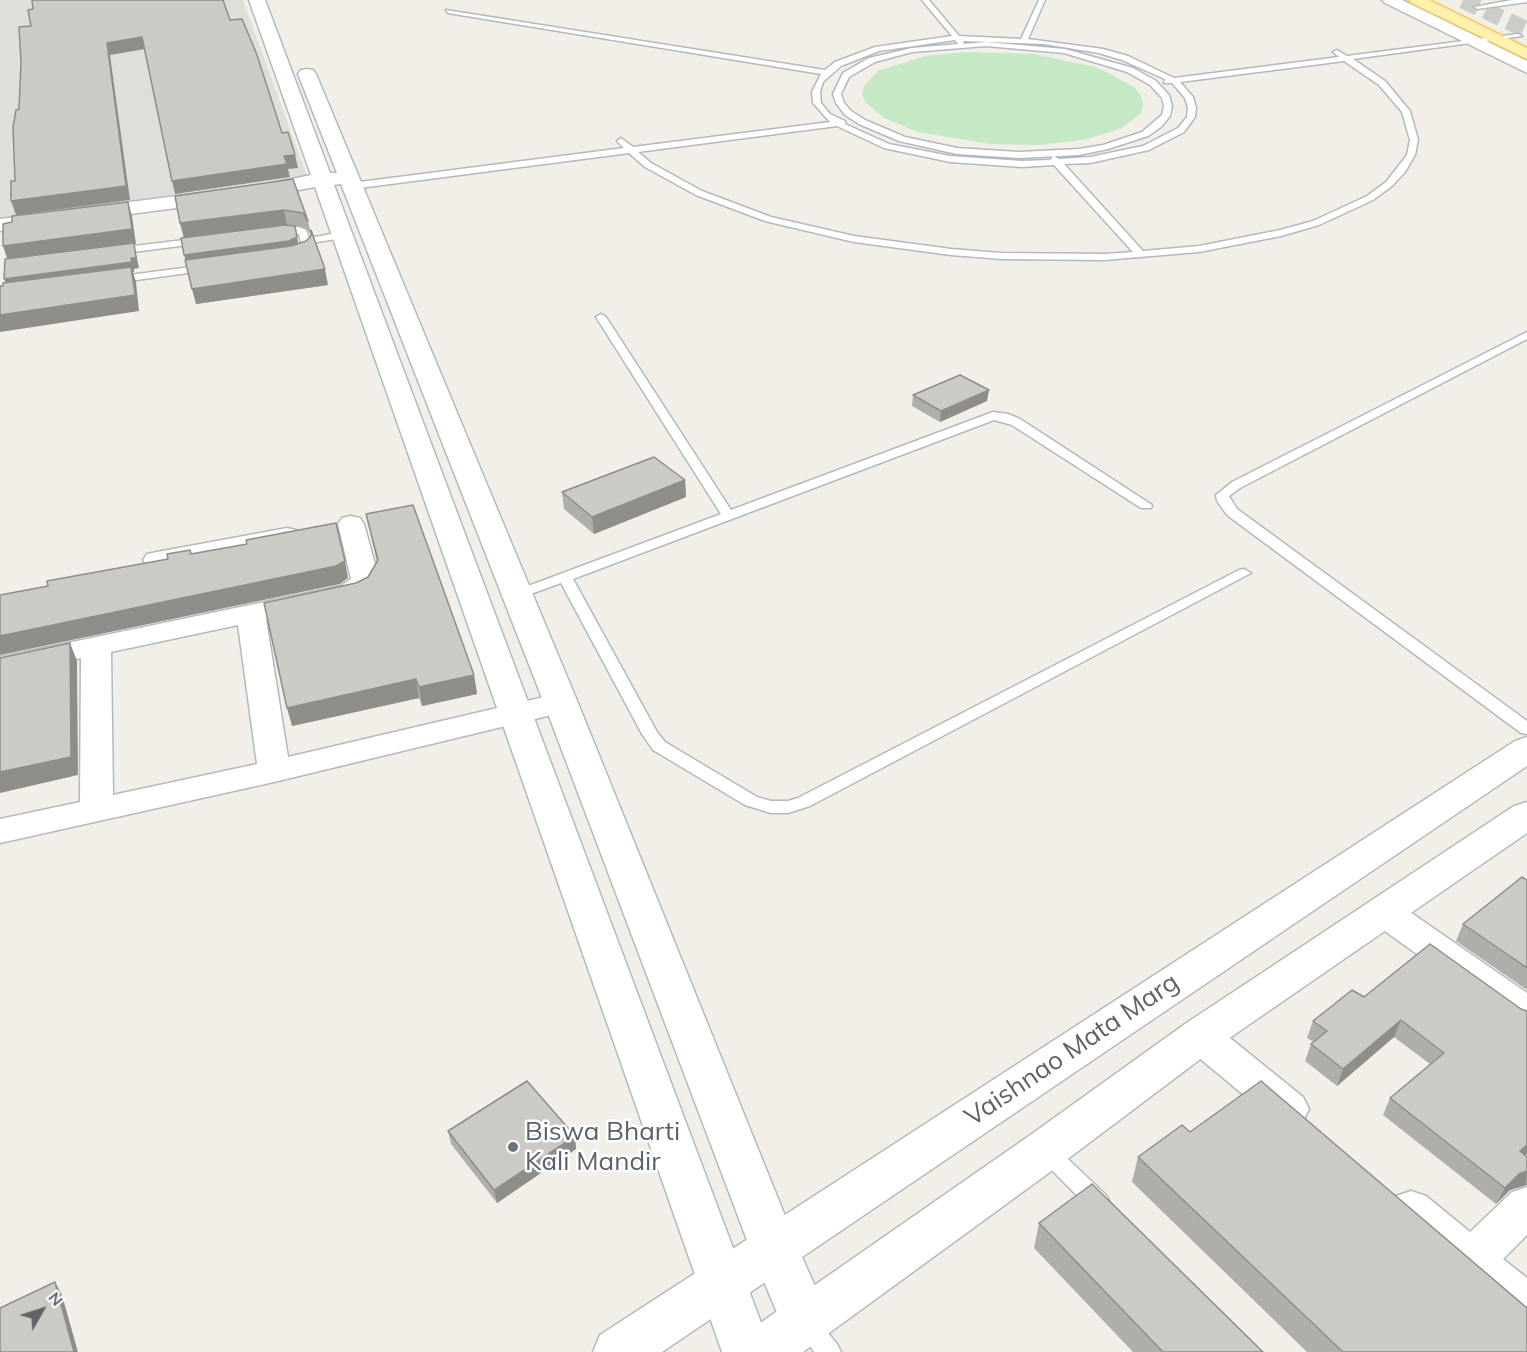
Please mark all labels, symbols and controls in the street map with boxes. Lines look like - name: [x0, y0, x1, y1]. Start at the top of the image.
- street label: Vaishnao Mata Marg: [959, 967, 1185, 1133]
- place label: Biswa Bharti Kali Mandir: [525, 1116, 680, 1178]
- marker: Biswa Bharti Kali Mandir: [506, 1140, 520, 1154]
- north arrow: [12, 1280, 72, 1340]
- text: N: [44, 1288, 68, 1310]

